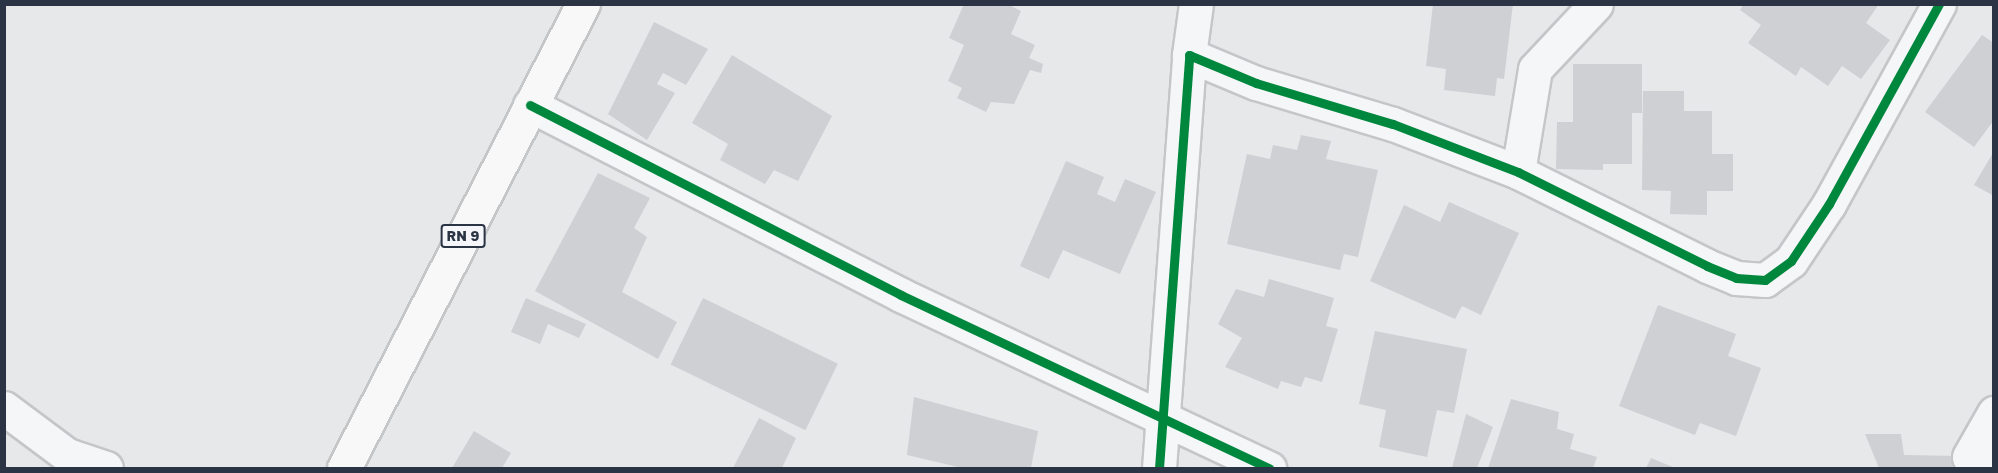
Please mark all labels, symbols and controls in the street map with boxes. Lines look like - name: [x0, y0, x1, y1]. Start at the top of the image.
- road number: RN 9: [440, 225, 486, 247]

